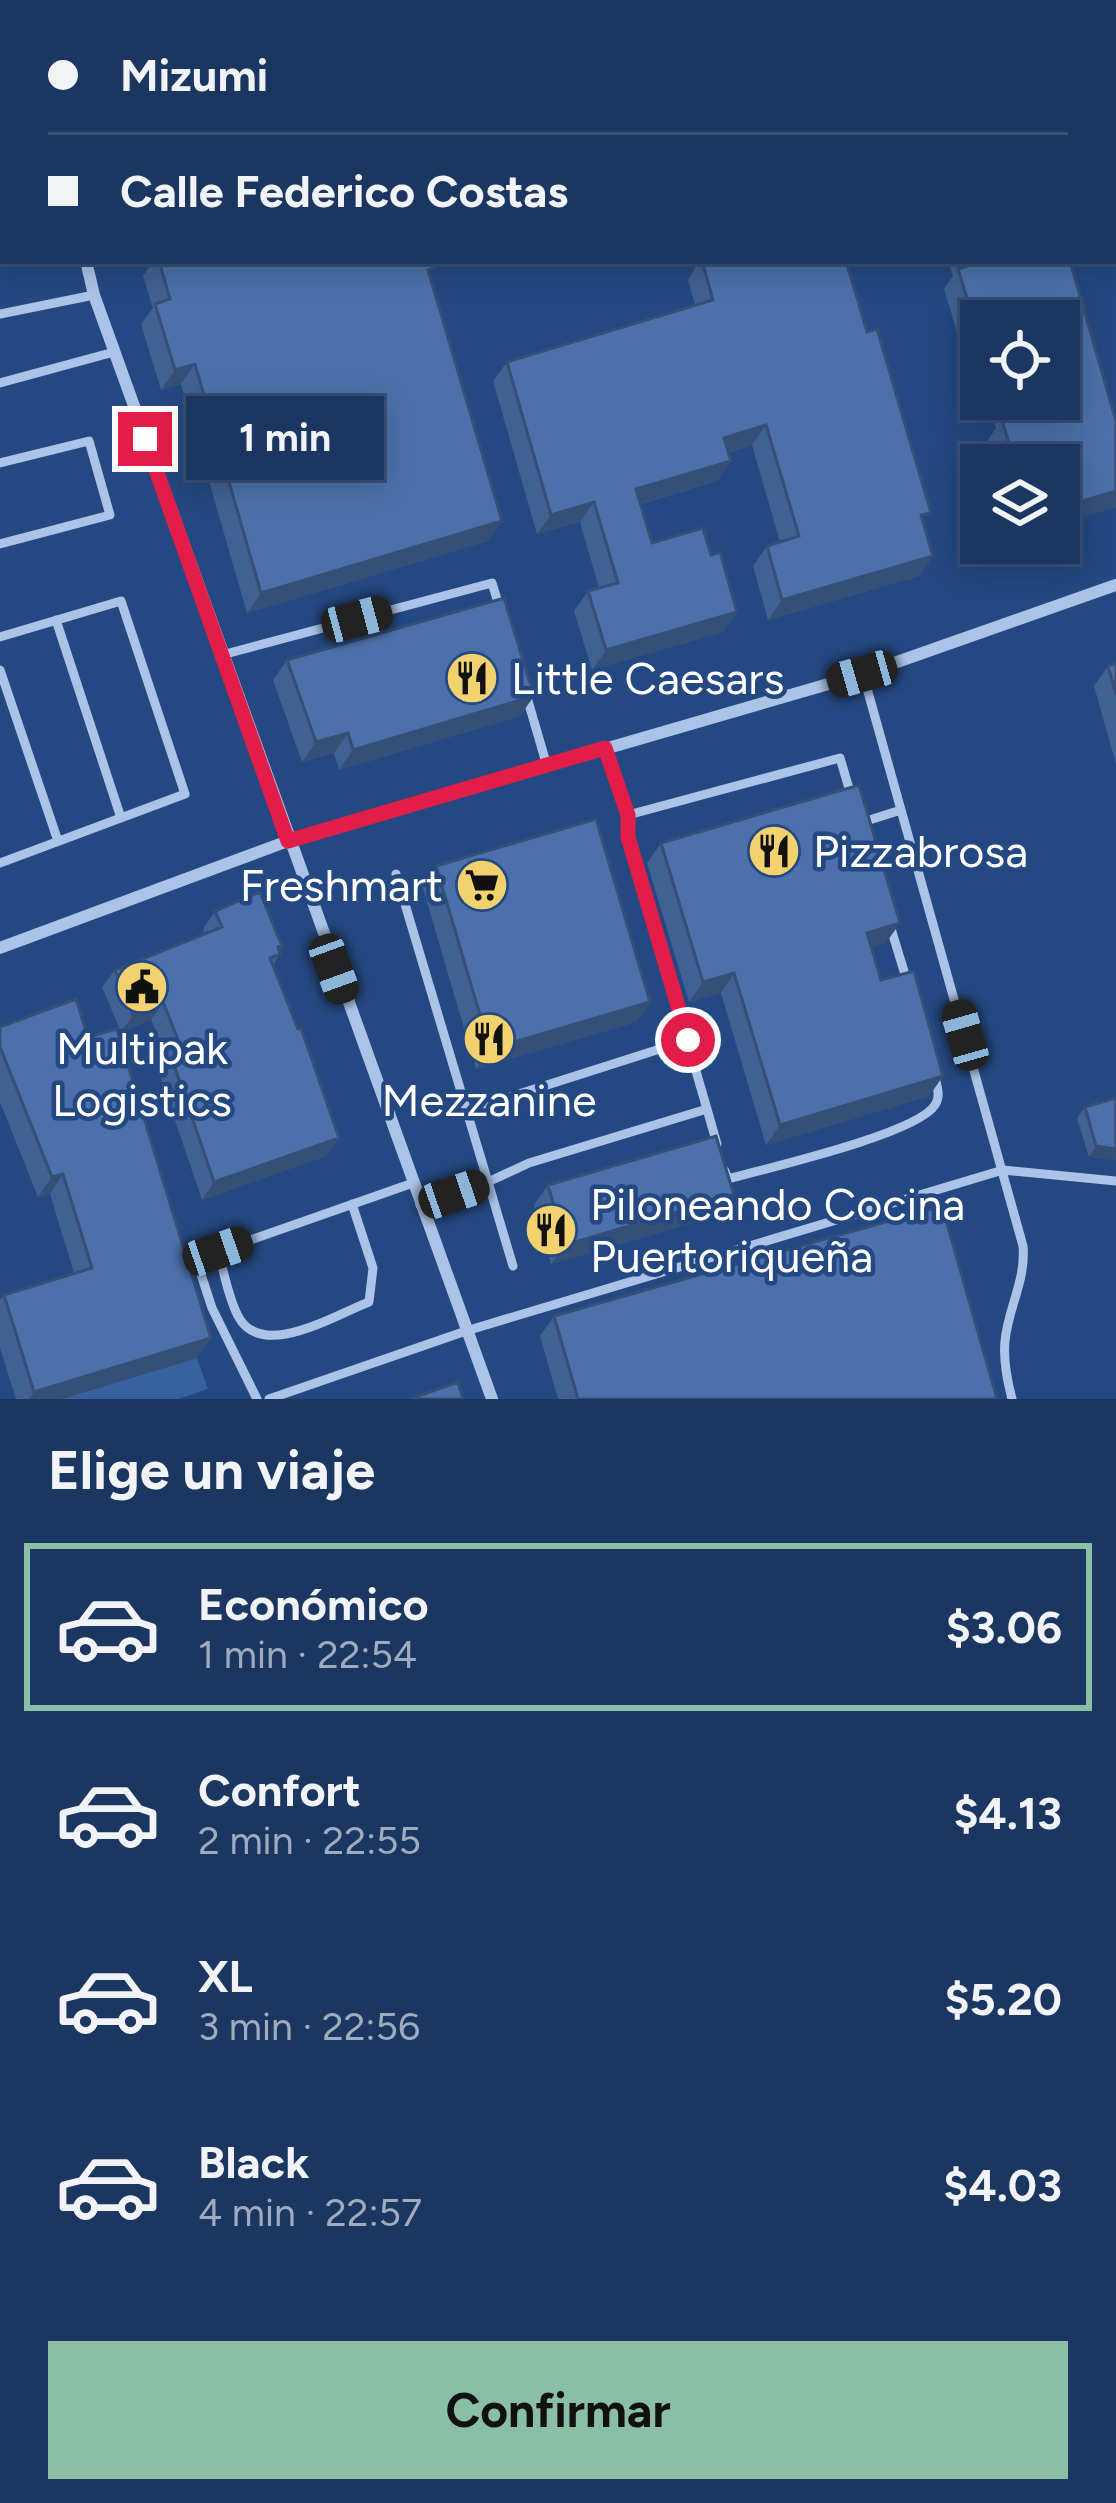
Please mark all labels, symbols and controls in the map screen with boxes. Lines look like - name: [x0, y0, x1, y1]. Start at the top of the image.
- text: Mizumi: [120, 48, 268, 102]
- text: Calle Federico Costas: [120, 164, 568, 218]
- map controls: [960, 300, 1080, 564]
- button: locate: [960, 300, 1080, 420]
- callout: 1 min: [187, 397, 385, 481]
- route end: [118, 412, 172, 466]
- text: 1 min: [239, 414, 331, 461]
- button: layers: [960, 444, 1080, 564]
- car: [318, 592, 396, 646]
- car: [822, 647, 902, 701]
- restaurant icon: Little Caesars: [444, 650, 500, 706]
- place label: Little Caesars: [511, 651, 785, 705]
- restaurant icon: Pizzabrosa: [746, 823, 802, 879]
- place label: Pizzabrosa: [813, 824, 1028, 878]
- supermarket icon: Freshmart: [454, 857, 510, 913]
- place label: Freshmart: [240, 858, 443, 912]
- car: [305, 929, 363, 1009]
- public building icon: Multipak Logistics: [114, 959, 170, 1015]
- car: [938, 995, 992, 1075]
- restaurant icon: Mezzanine: [461, 1011, 517, 1067]
- route start: [661, 1013, 715, 1067]
- place label: Multipak Logistics: [52, 1021, 232, 1127]
- place label: Mezzanine: [381, 1073, 597, 1127]
- car: [414, 1165, 494, 1223]
- place label: Piloneando Cocina Puertoriqueña: [590, 1177, 965, 1283]
- restaurant icon: Piloneando Cocina Puertoriqueña: [523, 1202, 579, 1258]
- car: [178, 1222, 258, 1280]
- text: Elige un viaje: [48, 1438, 375, 1503]
- icon: car: [54, 1573, 162, 1681]
- text: Económico: [198, 1577, 429, 1631]
- text: $3.06: [946, 1600, 1062, 1654]
- text: 1 min · 22:54: [198, 1631, 417, 1678]
- icon: car: [54, 1759, 162, 1867]
- text: Confort: [198, 1763, 361, 1817]
- text: $4.13: [953, 1786, 1062, 1840]
- text: 2 min · 22:55: [198, 1817, 421, 1864]
- icon: car: [54, 1945, 162, 2053]
- text: XL: [198, 1949, 253, 2003]
- text: $5.20: [945, 1972, 1062, 2026]
- text: 3 min · 22:56: [198, 2003, 420, 2050]
- icon: car: [54, 2131, 162, 2239]
- text: Black: [198, 2135, 309, 2189]
- text: $4.03: [943, 2158, 1062, 2212]
- text: 4 min · 22:57: [198, 2189, 422, 2236]
- button: Confirmar: [48, 2341, 1068, 2479]

